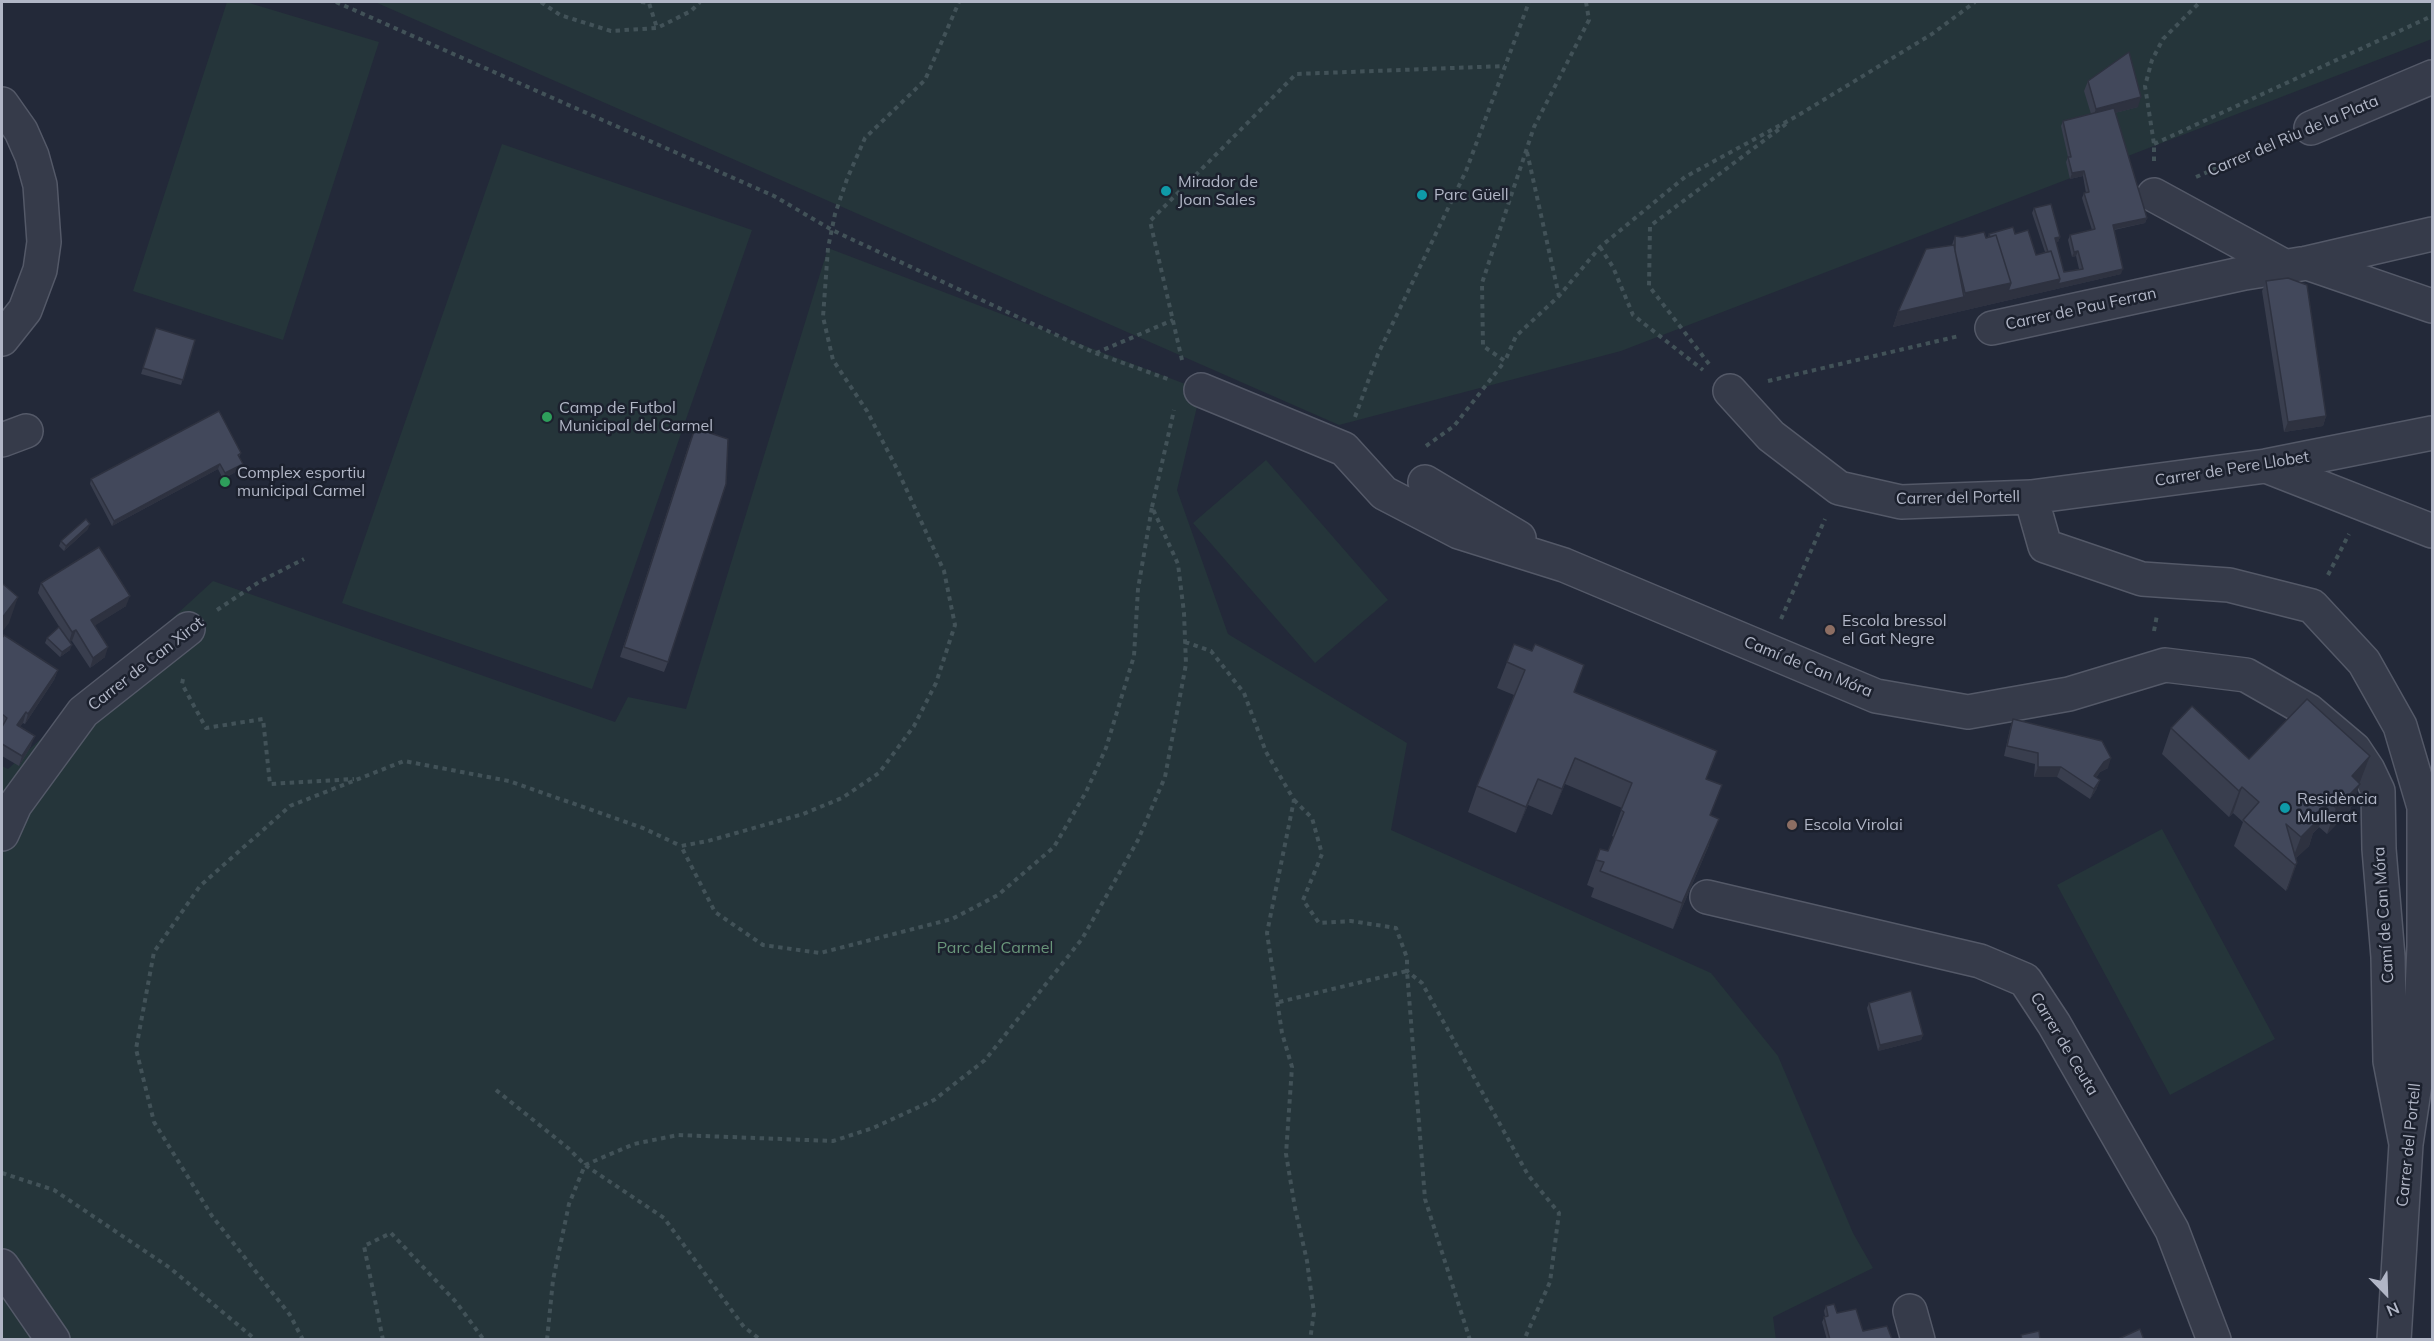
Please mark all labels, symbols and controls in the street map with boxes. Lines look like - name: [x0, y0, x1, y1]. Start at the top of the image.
- street label: Carrer del Riu de la Plata: [2204, 91, 2382, 181]
- place label: Mirador de Joan Sales: [1178, 172, 1258, 210]
- marker: Mirador de Joan Sales: [1159, 184, 1173, 198]
- place label: Parc Güell: [1434, 185, 1509, 205]
- marker: Parc Güell: [1415, 188, 1429, 202]
- street label: Carrer de Pau Ferran: [2004, 284, 2158, 334]
- place label: Camp de Futbol Municipal del Carmel: [559, 398, 713, 436]
- marker: Camp de Futbol Municipal del Carmel: [540, 410, 554, 424]
- street label: Carrer de Pere Llobet: [2154, 447, 2310, 491]
- place label: Complex esportiu municipal Carmel: [237, 463, 366, 501]
- marker: Complex esportiu municipal Carmel: [218, 475, 232, 489]
- street label: Carrer del Portell: [1896, 487, 2020, 509]
- place label: Escola bressol el Gat Negre: [1842, 611, 1947, 649]
- street label: Carrer de Can Xirot: [84, 613, 208, 715]
- marker: Escola bressol el Gat Negre: [1823, 623, 1837, 637]
- street label: Camí de Can Móra: [1741, 632, 1875, 702]
- place label: Residència Mullerat: [2297, 789, 2377, 827]
- marker: Residència Mullerat: [2278, 801, 2292, 815]
- place label: Escola Virolai: [1804, 815, 1903, 835]
- marker: Escola Virolai: [1785, 818, 1799, 832]
- street label: Camí de Can Móra: [2370, 846, 2398, 984]
- park label: Parc del Carmel: [937, 938, 1053, 958]
- street label: Carrer de Ceuta: [2026, 989, 2102, 1099]
- street label: Carrer del Portell: [2393, 1082, 2425, 1208]
- north arrow: [2356, 1263, 2416, 1323]
- text: N: [2384, 1298, 2403, 1321]

